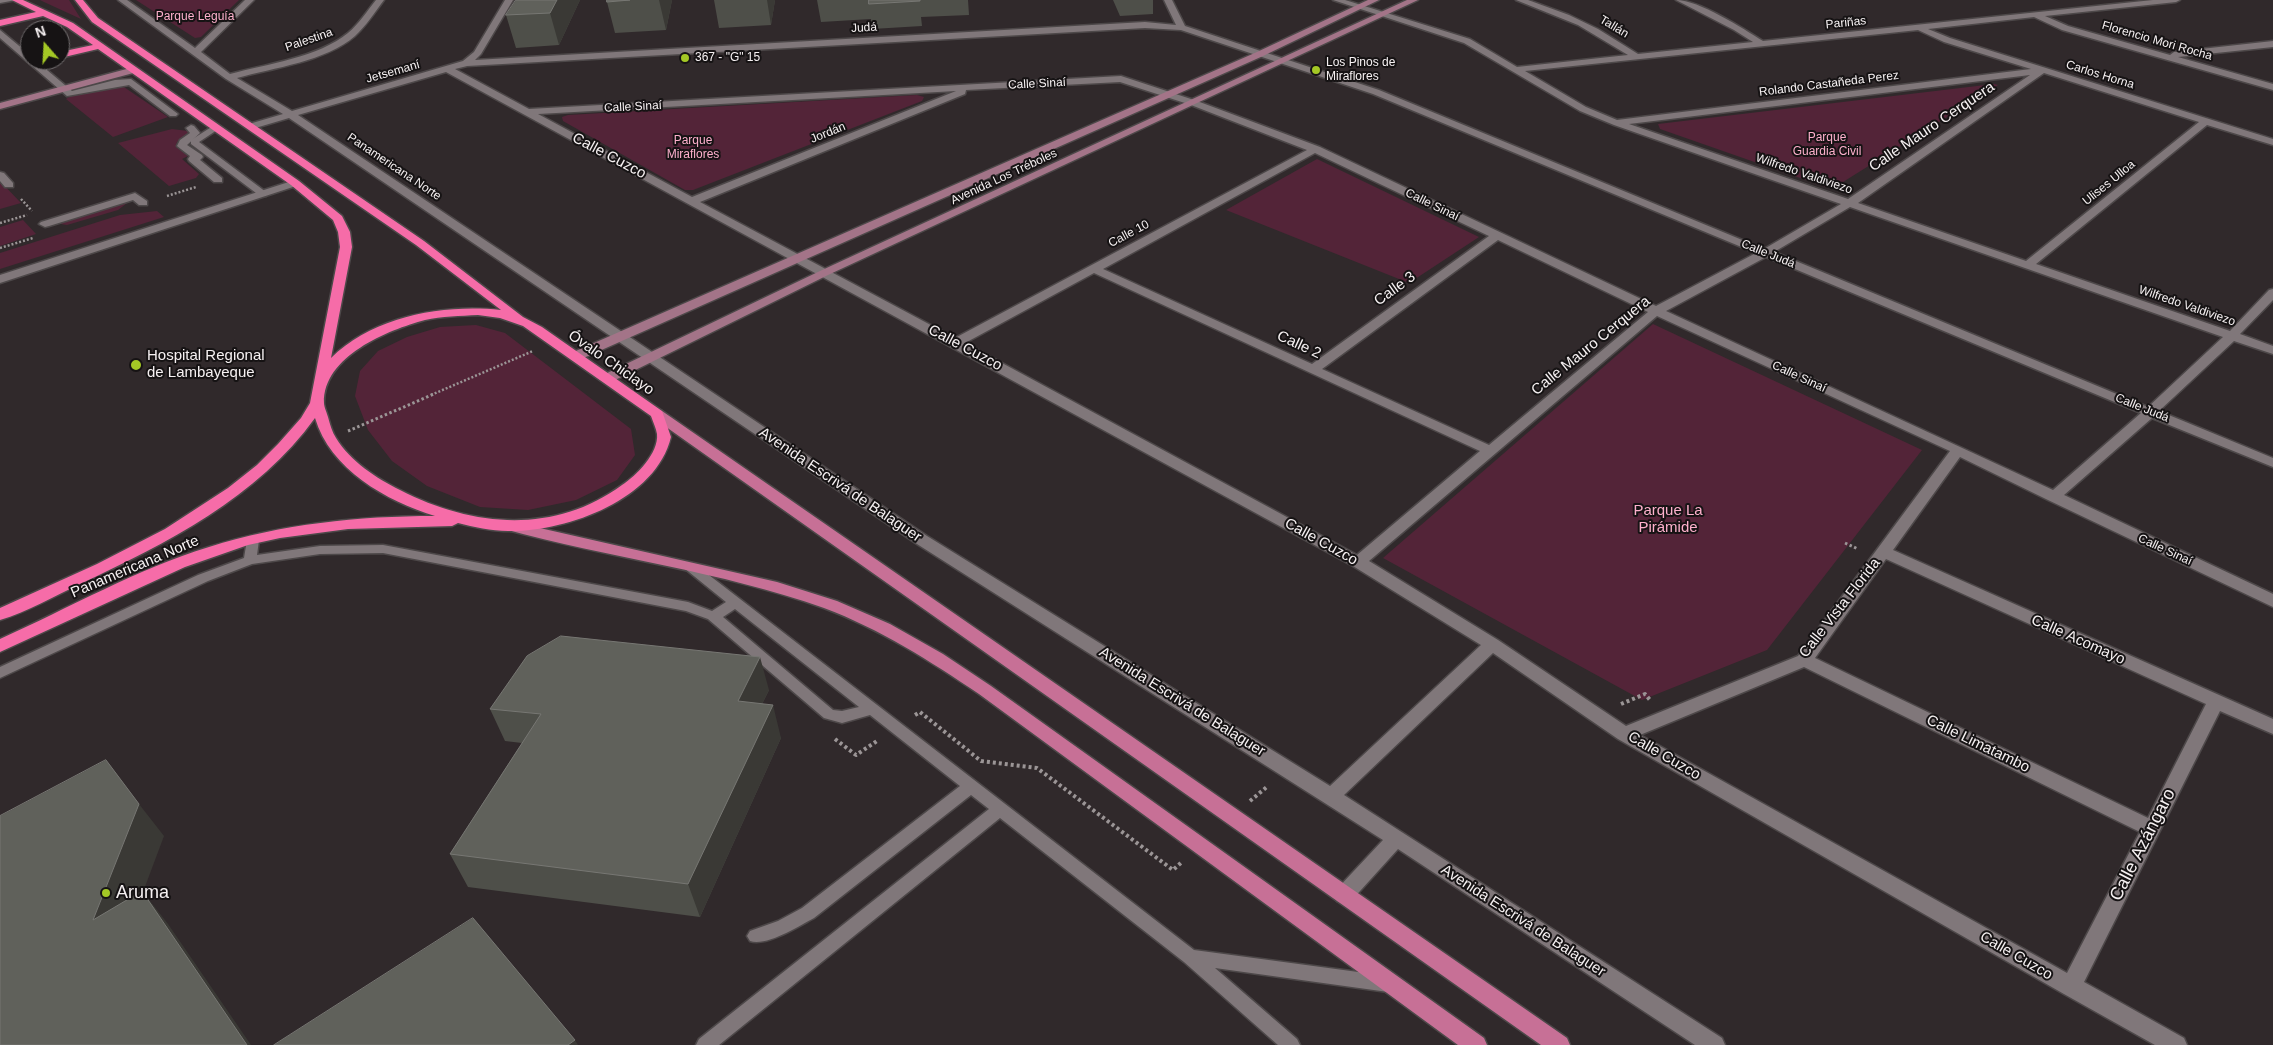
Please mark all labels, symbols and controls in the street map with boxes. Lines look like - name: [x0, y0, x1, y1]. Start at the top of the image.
- park label: Parque Leguía: [156, 10, 234, 24]
- street label: Tallán: [1597, 13, 1631, 41]
- street label: Pariñas: [1825, 14, 1867, 32]
- street label: Florencio Mori Rocha: [2100, 18, 2214, 64]
- north arrow: [20, 20, 70, 70]
- street label: Judá: [851, 20, 877, 36]
- text: N: [33, 23, 48, 41]
- street label: Palestina: [283, 25, 335, 55]
- place label: 367 - "G" 15: [695, 51, 760, 65]
- marker: 367 - "G" 15: [679, 52, 691, 64]
- place label: Los Pinos de Miraflores: [1326, 56, 1395, 84]
- street label: Jetsemaní: [364, 57, 422, 87]
- street label: Carlos Horna: [2064, 58, 2136, 92]
- marker: Los Pinos de Miraflores: [1310, 64, 1322, 76]
- street label: Rolando Castañeda Perez: [1758, 68, 1900, 100]
- street label: Calle Sinaí: [1008, 75, 1066, 93]
- street label: Calle Mauro Cerquera: [1866, 78, 1998, 176]
- street label: Calle Sinaí: [604, 98, 662, 116]
- street label: Jordán: [808, 119, 848, 147]
- street label: Calle Cuzco: [569, 129, 649, 183]
- street label: Panamericana Norte: [344, 130, 444, 204]
- park label: Parque Guardia Civil: [1793, 131, 1861, 159]
- park label: Parque Miraflores: [667, 134, 719, 162]
- street label: Avenida Los Tréboles: [949, 146, 1059, 208]
- street label: Wilfredo Valdiviezo: [1754, 151, 1854, 197]
- street label: Ulises Ulloa: [2080, 157, 2138, 209]
- street label: Calle Sinaí: [1403, 186, 1461, 224]
- street label: Calle 10: [1106, 217, 1152, 251]
- street label: Calle Judá: [1739, 237, 1797, 271]
- street label: Calle 3: [1371, 268, 1419, 310]
- street label: Wilfredo Valdiviezo: [2137, 283, 2237, 329]
- street label: Calle Mauro Cerquera: [1528, 293, 1654, 399]
- street label: Calle Cuzco: [925, 321, 1005, 375]
- street label: Óvalo Chiclayo: [565, 327, 657, 399]
- street label: Calle 2: [1274, 327, 1324, 363]
- place label: Hospital Regional de Lambayeque: [147, 347, 265, 382]
- marker: Hospital Regional de Lambayeque: [129, 358, 143, 372]
- street label: Calle Sinaí: [1770, 358, 1828, 396]
- street label: Calle Judá: [2113, 391, 2171, 425]
- street label: Avenida Escrivá de Balaguer: [755, 424, 925, 546]
- park label: Parque La Pirámide: [1633, 502, 1703, 537]
- street label: Calle Cuzco: [1281, 515, 1361, 569]
- street label: Calle Sinaí: [2136, 531, 2194, 569]
- street label: Panamericana Norte: [68, 532, 202, 602]
- street label: Calle Vista Florida: [1796, 555, 1884, 661]
- street label: Calle Acomayo: [2028, 611, 2128, 669]
- street label: Avenida Escrivá de Balaguer: [1096, 643, 1268, 761]
- street label: Calle Limatambo: [1923, 711, 2033, 777]
- street label: Calle Cuzco: [1624, 728, 1704, 784]
- street label: Calle Azángaro: [2105, 785, 2181, 905]
- street label: Avenida Escrivá de Balaguer: [1437, 861, 1609, 981]
- place label: Aruma: [116, 882, 169, 904]
- marker: Aruma: [100, 887, 112, 899]
- street label: Calle Cuzco: [1976, 928, 2056, 984]

